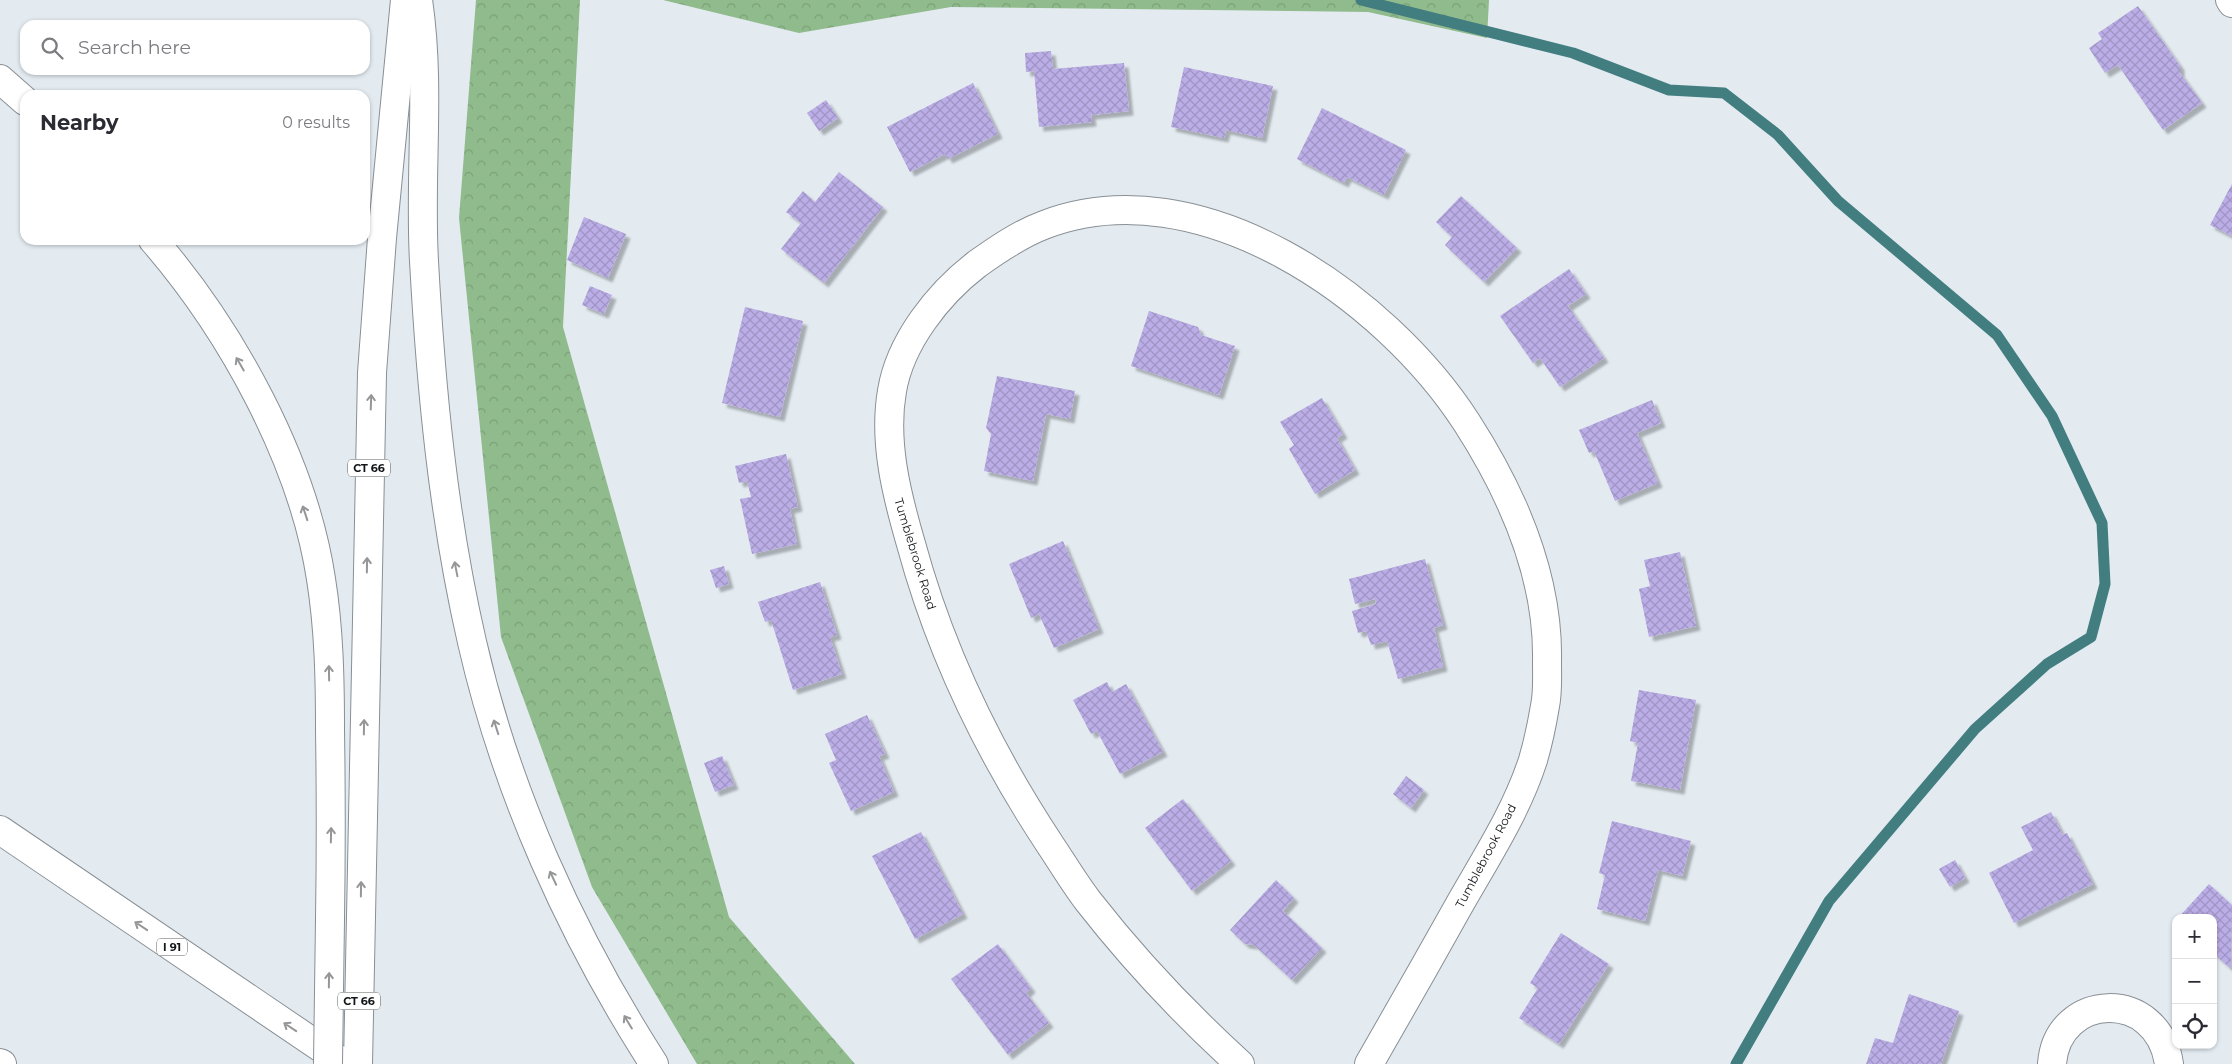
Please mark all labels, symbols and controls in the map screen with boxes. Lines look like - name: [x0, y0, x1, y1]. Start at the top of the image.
- search box: [20, 20, 370, 75]
- icon: search: [38, 34, 66, 62]
- text: Search here: [78, 36, 191, 59]
- text: Nearby: [40, 110, 119, 135]
- text: 0 results: [282, 113, 350, 132]
- one-way arrow: [235, 358, 245, 372]
- one-way arrow: [367, 394, 376, 410]
- road number: CT 66: [348, 459, 390, 476]
- street label: Tumblebrook Road: [891, 496, 940, 611]
- one-way arrow: [299, 505, 309, 521]
- one-way arrow: [363, 557, 372, 573]
- one-way arrow: [451, 561, 461, 577]
- one-way arrow: [324, 665, 334, 682]
- one-way arrow: [359, 719, 369, 736]
- one-way arrow: [490, 719, 500, 735]
- street label: Tumblebrook Road: [1452, 801, 1519, 910]
- one-way arrow: [326, 828, 336, 844]
- one-way arrow: [548, 871, 558, 886]
- one-way arrow: [356, 882, 366, 898]
- map controls: [2172, 914, 2217, 1049]
- button: +: [2172, 914, 2217, 959]
- one-way arrow: [134, 921, 148, 931]
- road number: I 91: [157, 939, 187, 956]
- button: −: [2172, 959, 2217, 1004]
- one-way arrow: [324, 973, 334, 989]
- road number: CT 66: [338, 992, 380, 1009]
- button: locate: [2172, 1004, 2217, 1049]
- one-way arrow: [623, 1016, 633, 1030]
- one-way arrow: [283, 1022, 297, 1032]

